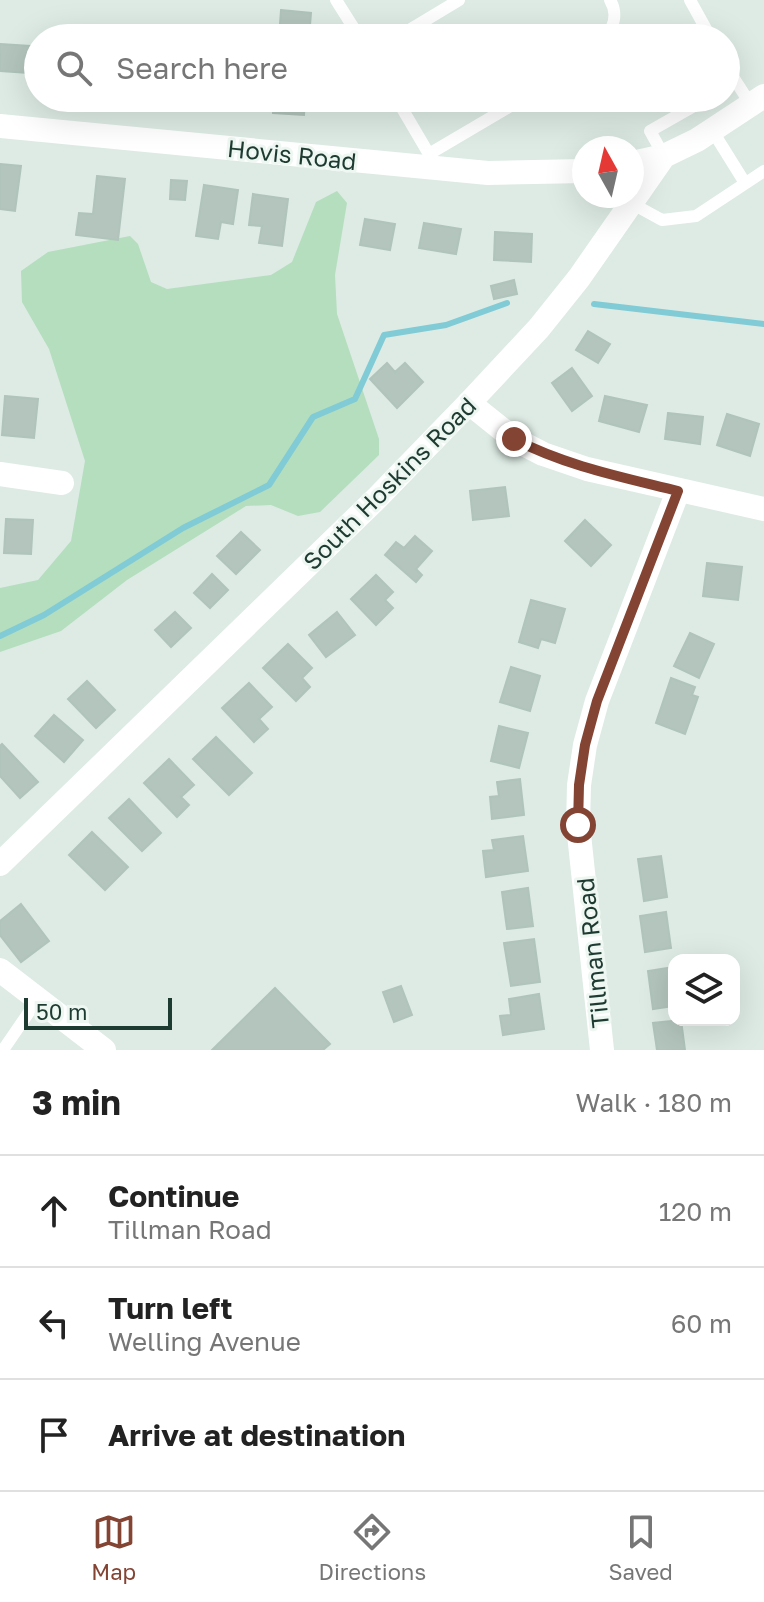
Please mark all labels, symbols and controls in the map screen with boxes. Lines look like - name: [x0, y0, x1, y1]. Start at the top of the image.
- search box: [24, 24, 740, 112]
- icon: search: [52, 46, 96, 90]
- text: Search here: [116, 50, 288, 86]
- street label: Hovis Road: [226, 133, 358, 175]
- north arrow: [572, 136, 644, 208]
- street label: South Hoskins Road: [297, 391, 481, 575]
- route end: [496, 421, 532, 457]
- route start: [560, 807, 596, 843]
- street label: Tillman Road: [570, 876, 614, 1030]
- map controls: [668, 954, 740, 1026]
- button: layers: [668, 954, 740, 1026]
- scale bar: [24, 994, 172, 1030]
- text: 50 m: [36, 998, 87, 1025]
- text: 3 min: [32, 1082, 121, 1122]
- text: Walk · 180 m: [575, 1087, 732, 1118]
- text: Continue: [108, 1178, 239, 1214]
- icon: ahead: [32, 1189, 76, 1233]
- text: 120 m: [659, 1196, 732, 1227]
- text: Tillman Road: [108, 1214, 272, 1245]
- text: Turn left: [108, 1290, 233, 1326]
- icon: left: [32, 1301, 76, 1345]
- text: 60 m: [671, 1308, 732, 1339]
- text: Welling Avenue: [108, 1326, 301, 1357]
- icon: arrive: [32, 1413, 76, 1457]
- text: Arrive at destination: [108, 1417, 405, 1453]
- tab: Map: [91, 1510, 136, 1585]
- tab: Directions: [319, 1510, 426, 1585]
- tab: Saved: [609, 1510, 673, 1585]

